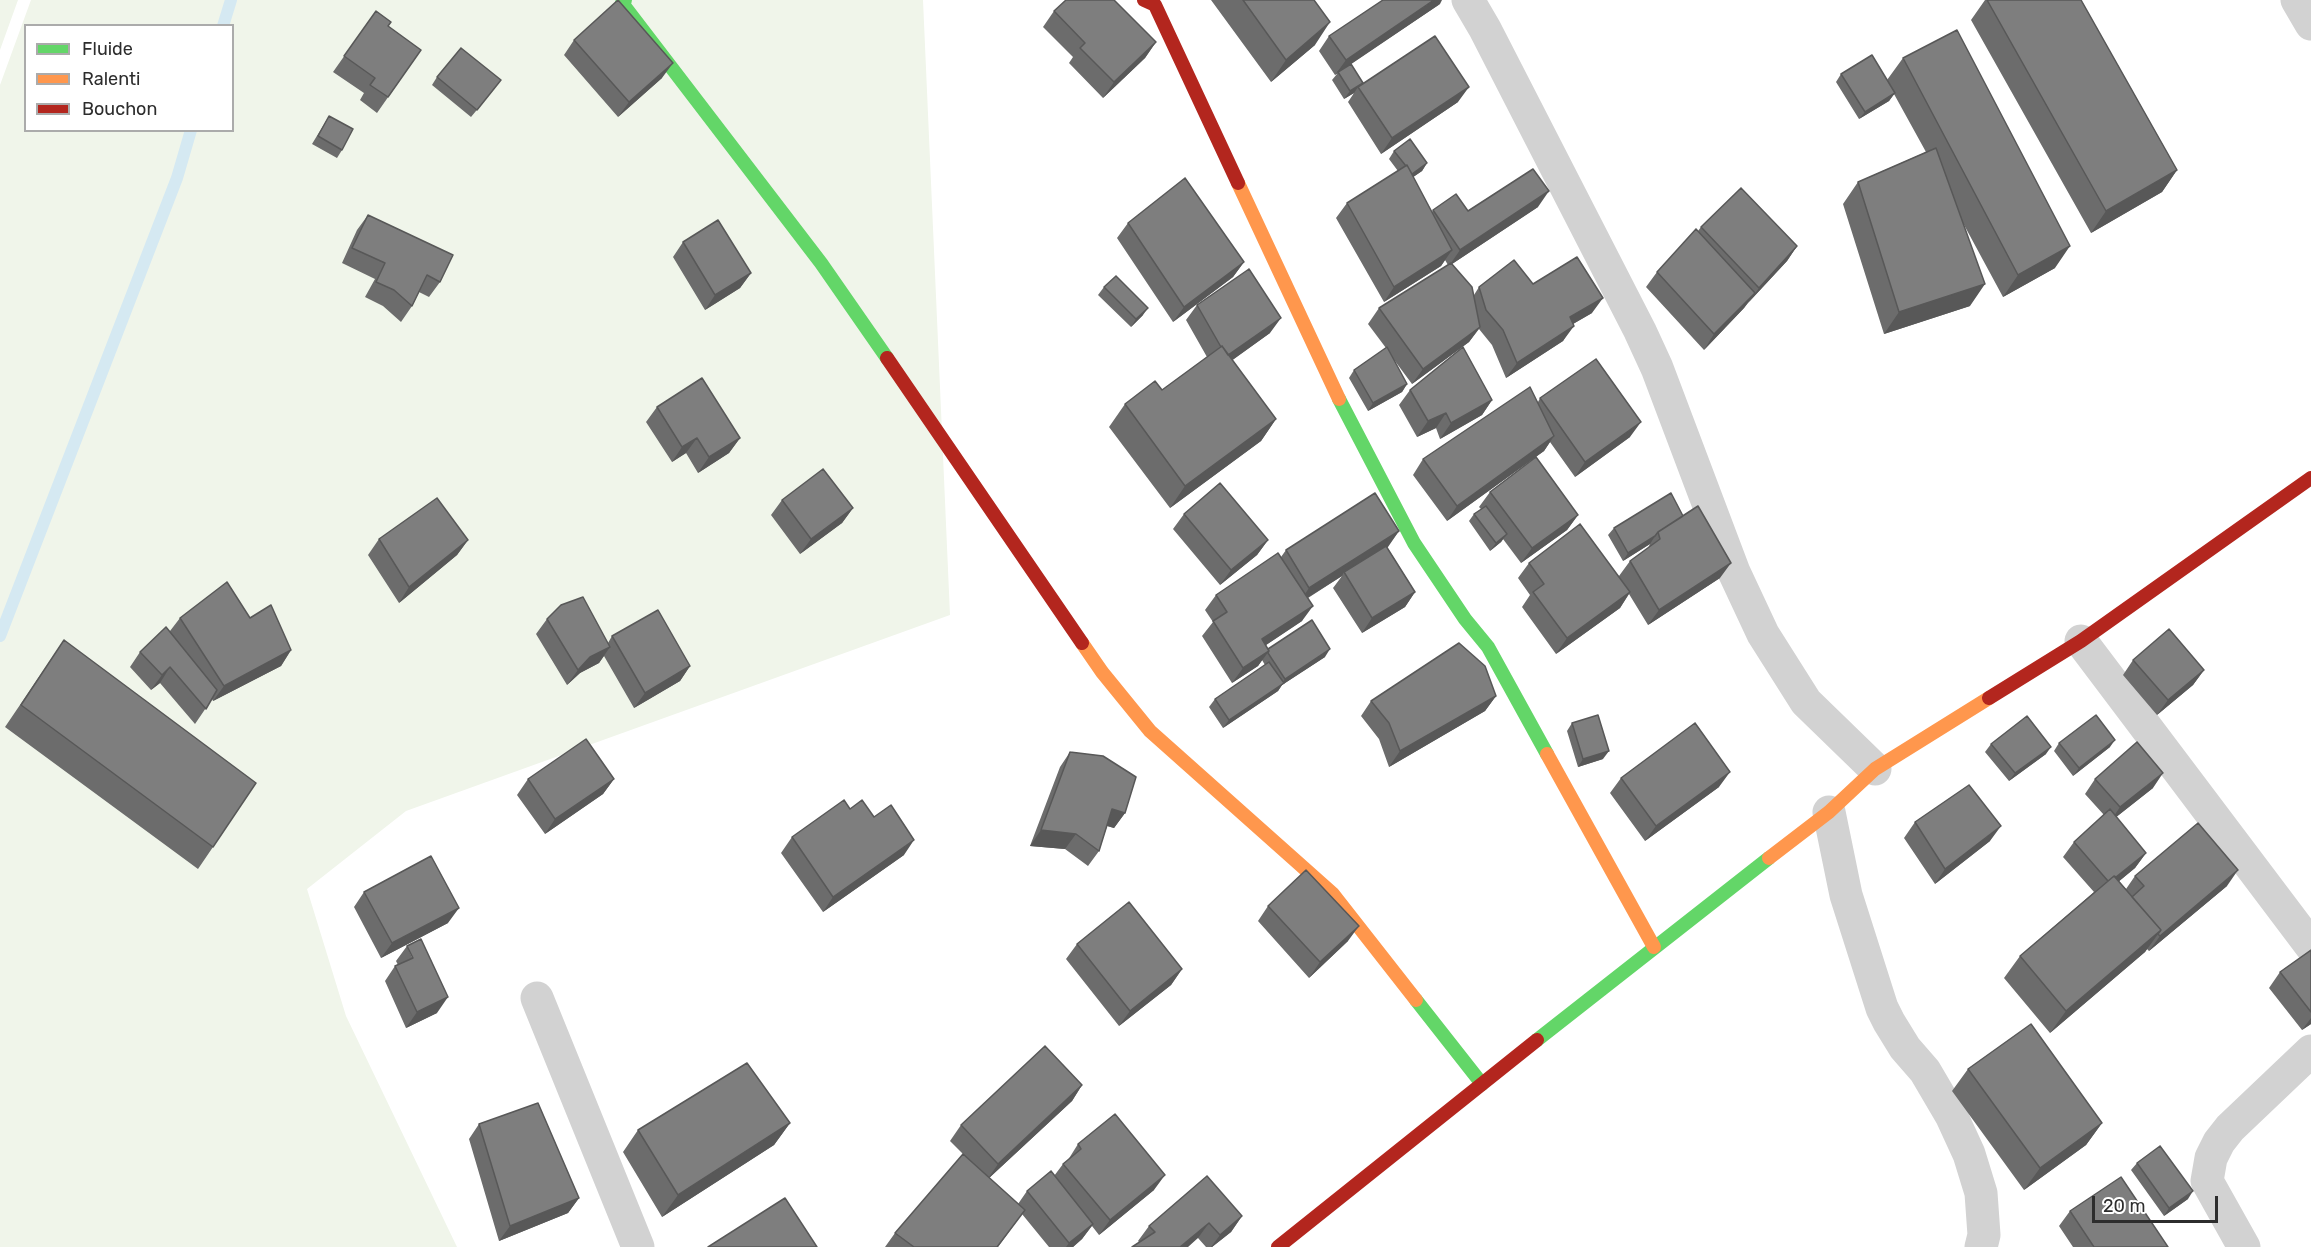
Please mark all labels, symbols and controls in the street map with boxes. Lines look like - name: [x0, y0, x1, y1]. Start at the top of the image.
- legend: [24, 24, 234, 132]
- text: Fluide: [82, 38, 133, 60]
- text: Ralenti: [82, 68, 140, 90]
- text: Bouchon: [82, 98, 157, 120]
- scale bar: [2095, 1184, 2221, 1222]
- text: 20 m: [2103, 1195, 2145, 1217]

